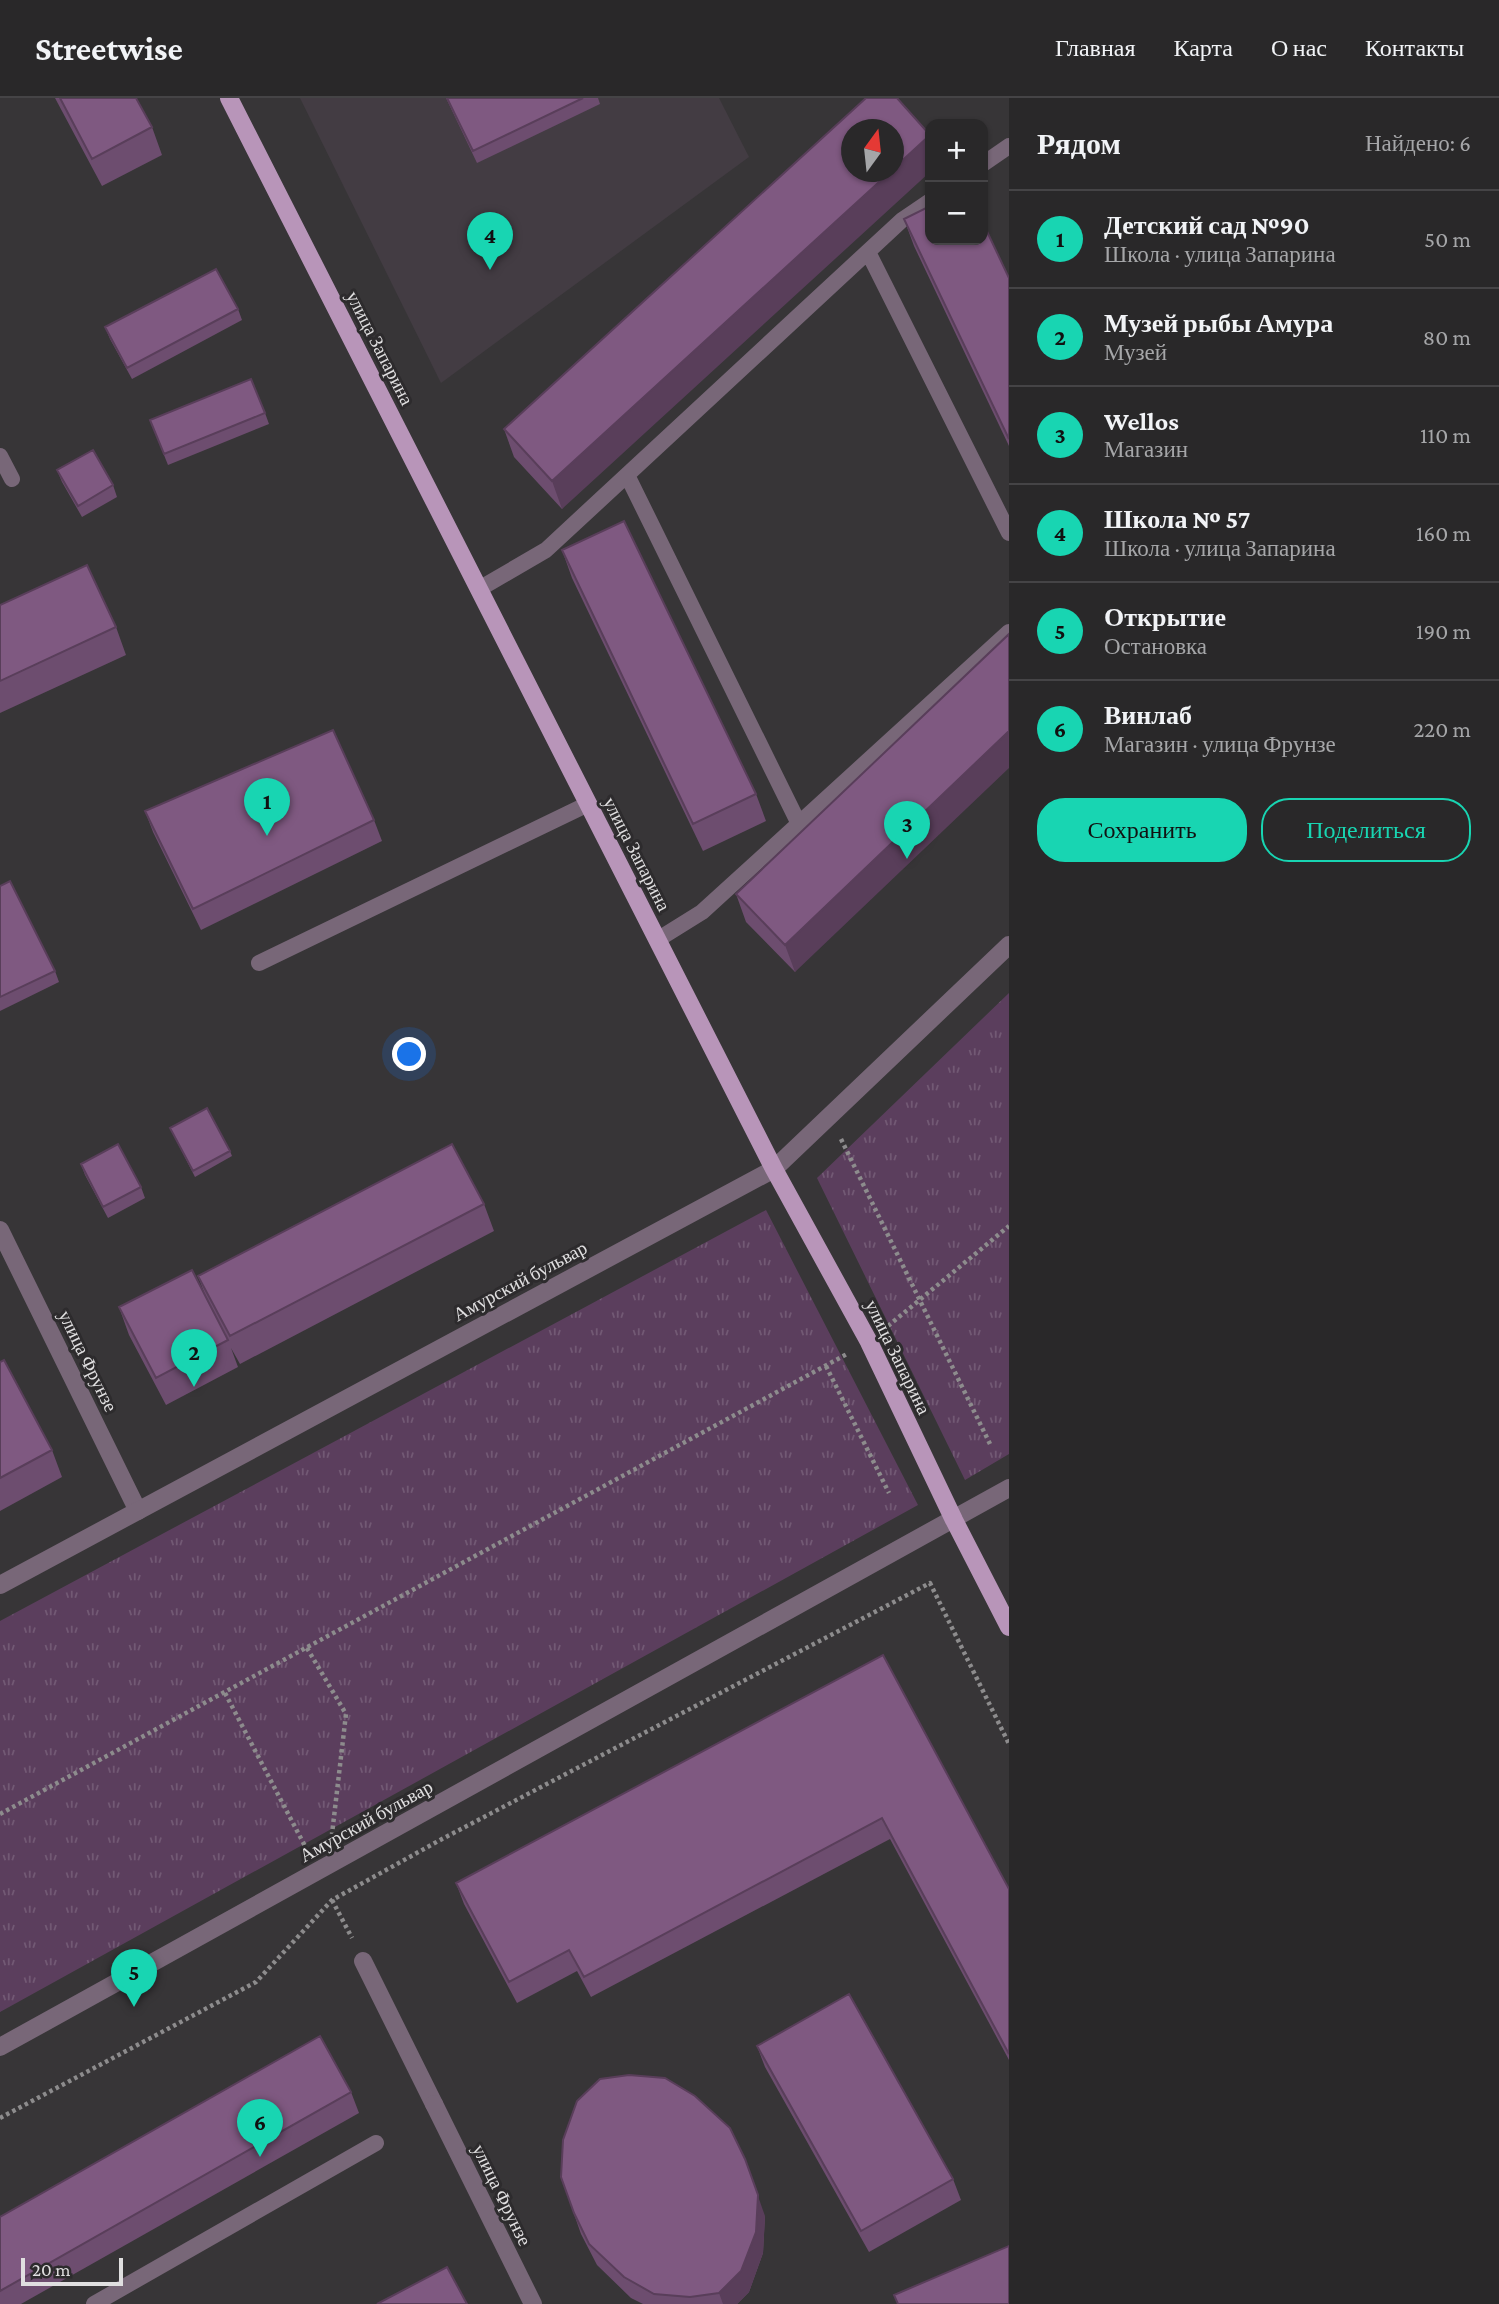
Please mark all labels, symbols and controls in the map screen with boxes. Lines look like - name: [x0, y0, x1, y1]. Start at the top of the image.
- text: Streetwise: [35, 30, 183, 67]
- text: Главная: [1055, 34, 1136, 61]
- text: Карта: [1174, 34, 1233, 61]
- text: О нас: [1271, 34, 1327, 61]
- text: Контакты: [1365, 34, 1464, 61]
- north arrow: [841, 119, 904, 182]
- map controls: [925, 119, 988, 245]
- button: +: [925, 119, 988, 182]
- text: Рядом: [1037, 127, 1121, 160]
- text: Найдено: 6: [1365, 130, 1471, 156]
- button: −: [925, 182, 988, 245]
- text: Детский сад №90: [1104, 211, 1309, 240]
- pin: 4: [467, 212, 513, 270]
- text: 1: [1056, 226, 1064, 252]
- text: 50 m: [1424, 226, 1471, 252]
- text: Школа · улица Запарина: [1104, 241, 1336, 267]
- street label: улица Запарина: [342, 288, 418, 409]
- text: Музей рыбы Амура: [1104, 309, 1333, 338]
- text: 2: [1054, 324, 1066, 350]
- text: 80 m: [1423, 324, 1471, 350]
- text: Музей: [1104, 339, 1167, 365]
- text: Wellos: [1104, 407, 1179, 436]
- text: 3: [1054, 422, 1066, 448]
- text: 110 m: [1420, 422, 1471, 448]
- text: Магазин: [1104, 436, 1188, 462]
- text: Школа № 57: [1104, 505, 1250, 534]
- text: 4: [1054, 520, 1066, 546]
- text: 160 m: [1416, 520, 1471, 546]
- text: Школа · улица Запарина: [1104, 535, 1336, 561]
- text: Открытие: [1104, 603, 1226, 632]
- text: 5: [1054, 618, 1066, 644]
- text: 190 m: [1416, 618, 1471, 644]
- text: Остановка: [1104, 633, 1207, 659]
- text: Винлаб: [1104, 701, 1192, 730]
- text: 6: [1054, 716, 1066, 742]
- text: 220 m: [1413, 716, 1471, 742]
- text: Магазин · улица Фрунзе: [1104, 731, 1336, 757]
- pin: 1: [244, 778, 290, 836]
- street label: улица Запарина: [599, 794, 675, 915]
- button: Сохранить: [1037, 798, 1247, 862]
- button: Поделиться: [1261, 798, 1471, 862]
- pin: 3: [884, 801, 930, 859]
- your location: [392, 1037, 426, 1071]
- street label: Амурский бульвар: [449, 1237, 591, 1325]
- street label: улица Запарина: [861, 1296, 935, 1418]
- street label: улица Фрунзе: [54, 1307, 122, 1415]
- pin: 2: [171, 1329, 217, 1387]
- street label: Амурский бульвар: [296, 1776, 436, 1866]
- pin: 5: [111, 1949, 157, 2007]
- pin: 6: [237, 2099, 283, 2157]
- street label: улица Фрунзе: [468, 2141, 536, 2249]
- scale bar: [21, 2255, 122, 2287]
- text: 20 m: [32, 2259, 71, 2280]

